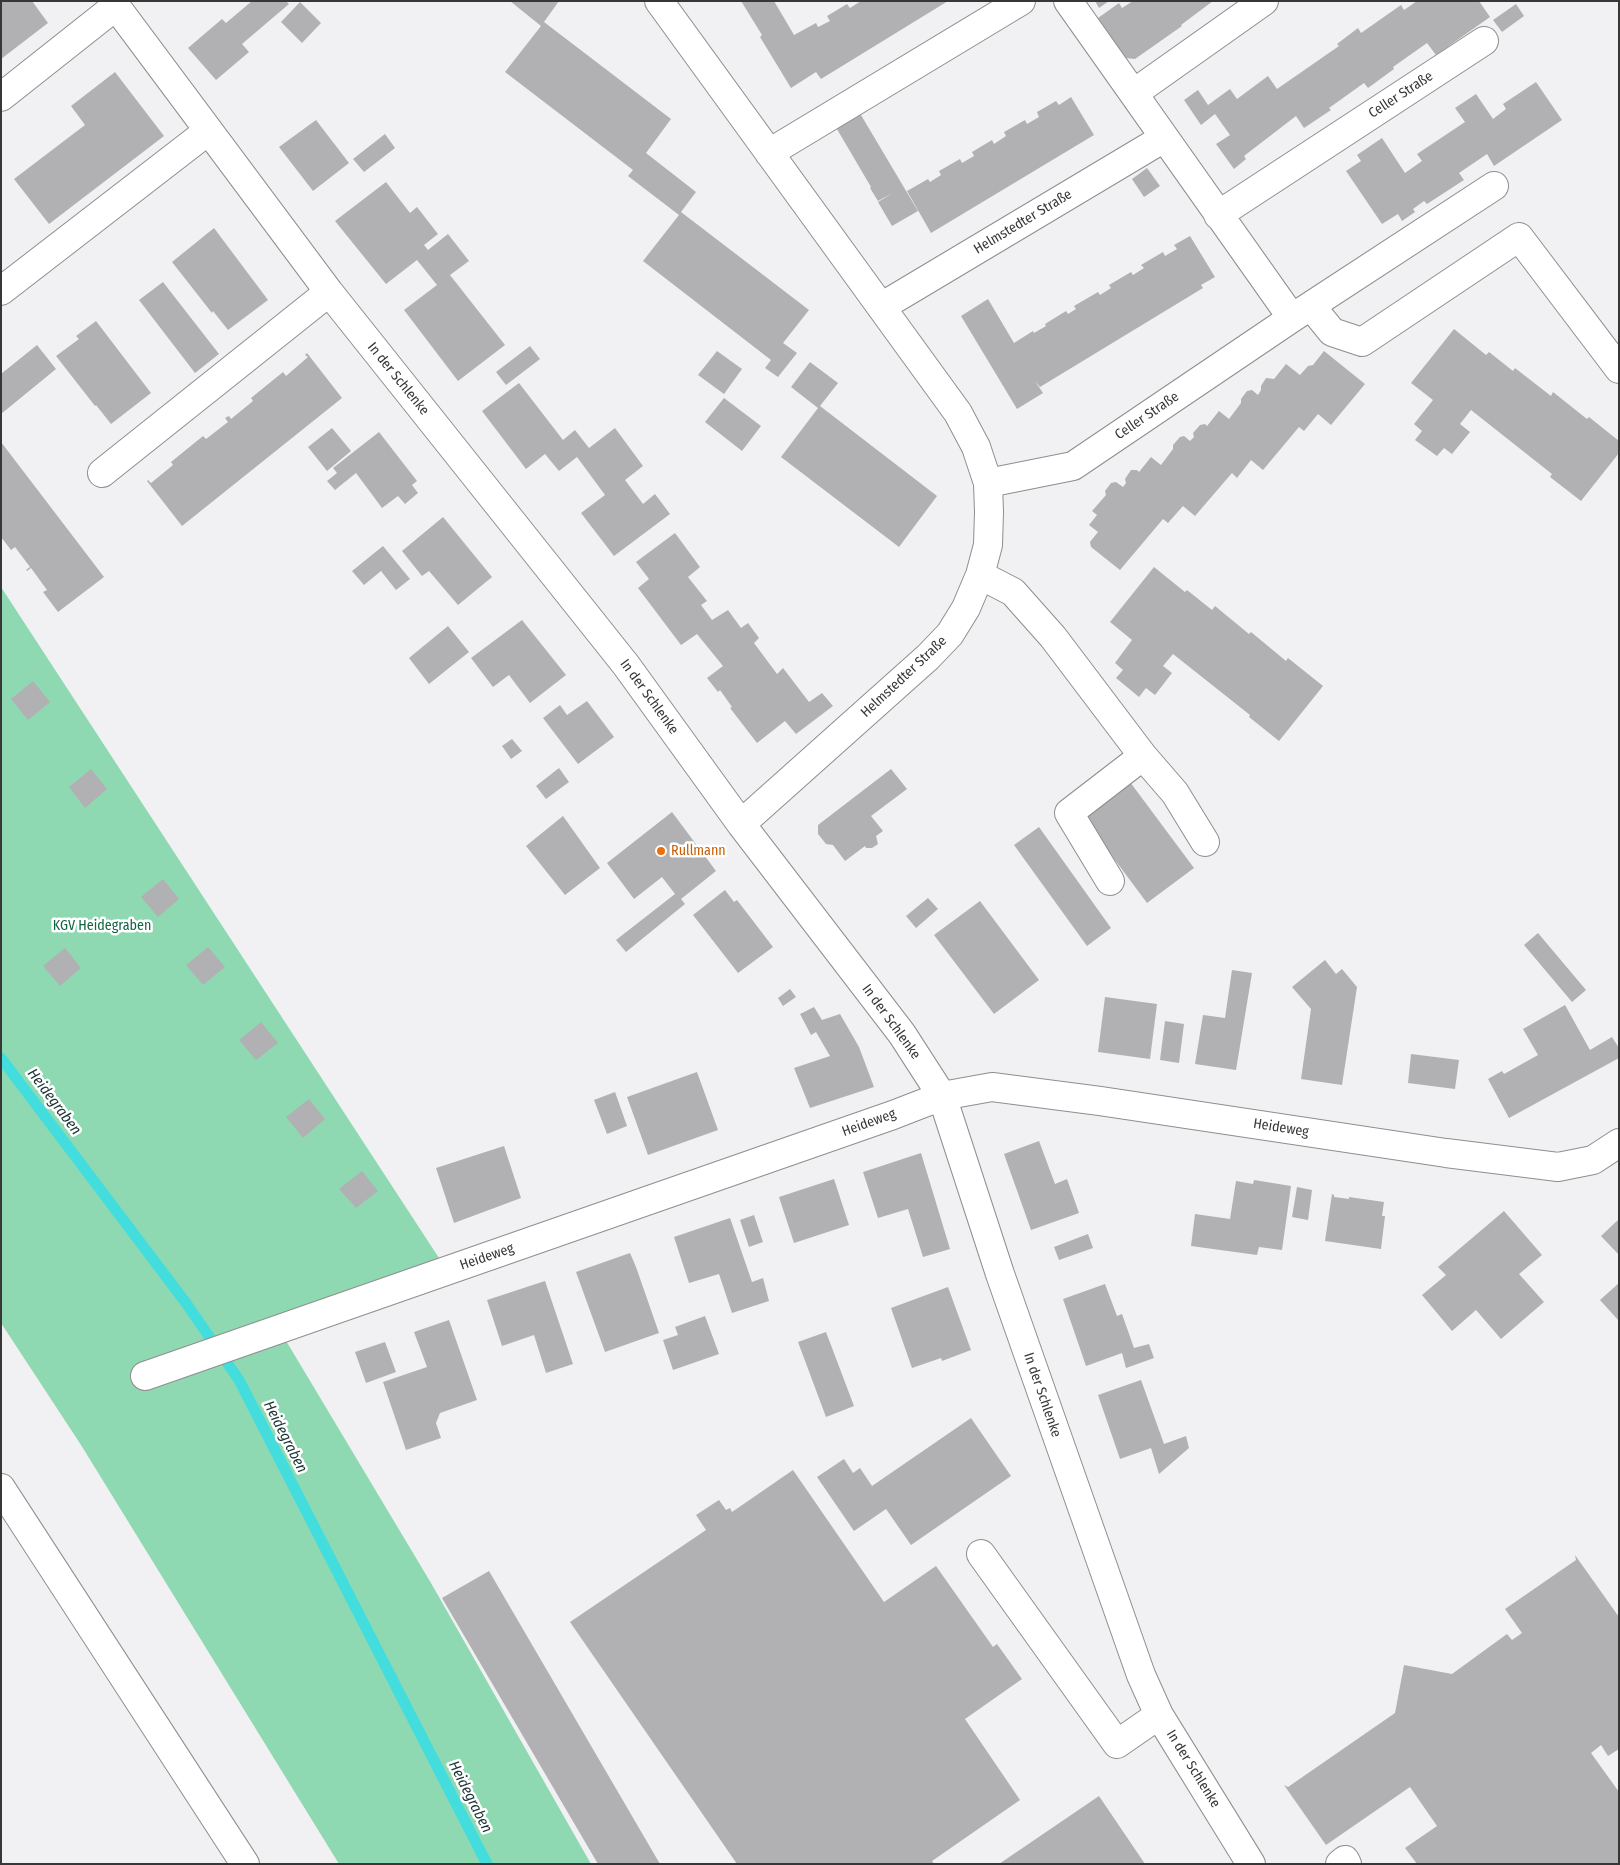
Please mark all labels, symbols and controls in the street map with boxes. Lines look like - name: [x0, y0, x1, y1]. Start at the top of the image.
- street label: Celler Straße: [1366, 68, 1436, 122]
- street label: Helmstedter Straße: [971, 186, 1075, 258]
- street label: In der Schlenke: [364, 339, 432, 419]
- street label: Celler Straße: [1112, 389, 1182, 443]
- street label: Helmstedter Straße: [858, 633, 950, 721]
- street label: In der Schlenke: [616, 656, 682, 738]
- place label: Rullmann: [671, 843, 726, 859]
- marker: Rullmann: [655, 845, 667, 857]
- park label: KGV Heidegraben: [53, 918, 151, 934]
- street label: In der Schlenke: [858, 981, 924, 1063]
- water label: Heidegraben: [23, 1065, 85, 1139]
- street label: Heideweg: [840, 1106, 898, 1140]
- street label: Heideweg: [1252, 1115, 1310, 1141]
- street label: Heideweg: [458, 1240, 516, 1274]
- street label: In der Schlenke: [1020, 1350, 1064, 1440]
- water label: Heidegraben: [259, 1398, 311, 1476]
- street label: In der Schlenke: [1162, 1727, 1224, 1811]
- water label: Heidegraben: [444, 1758, 496, 1836]

